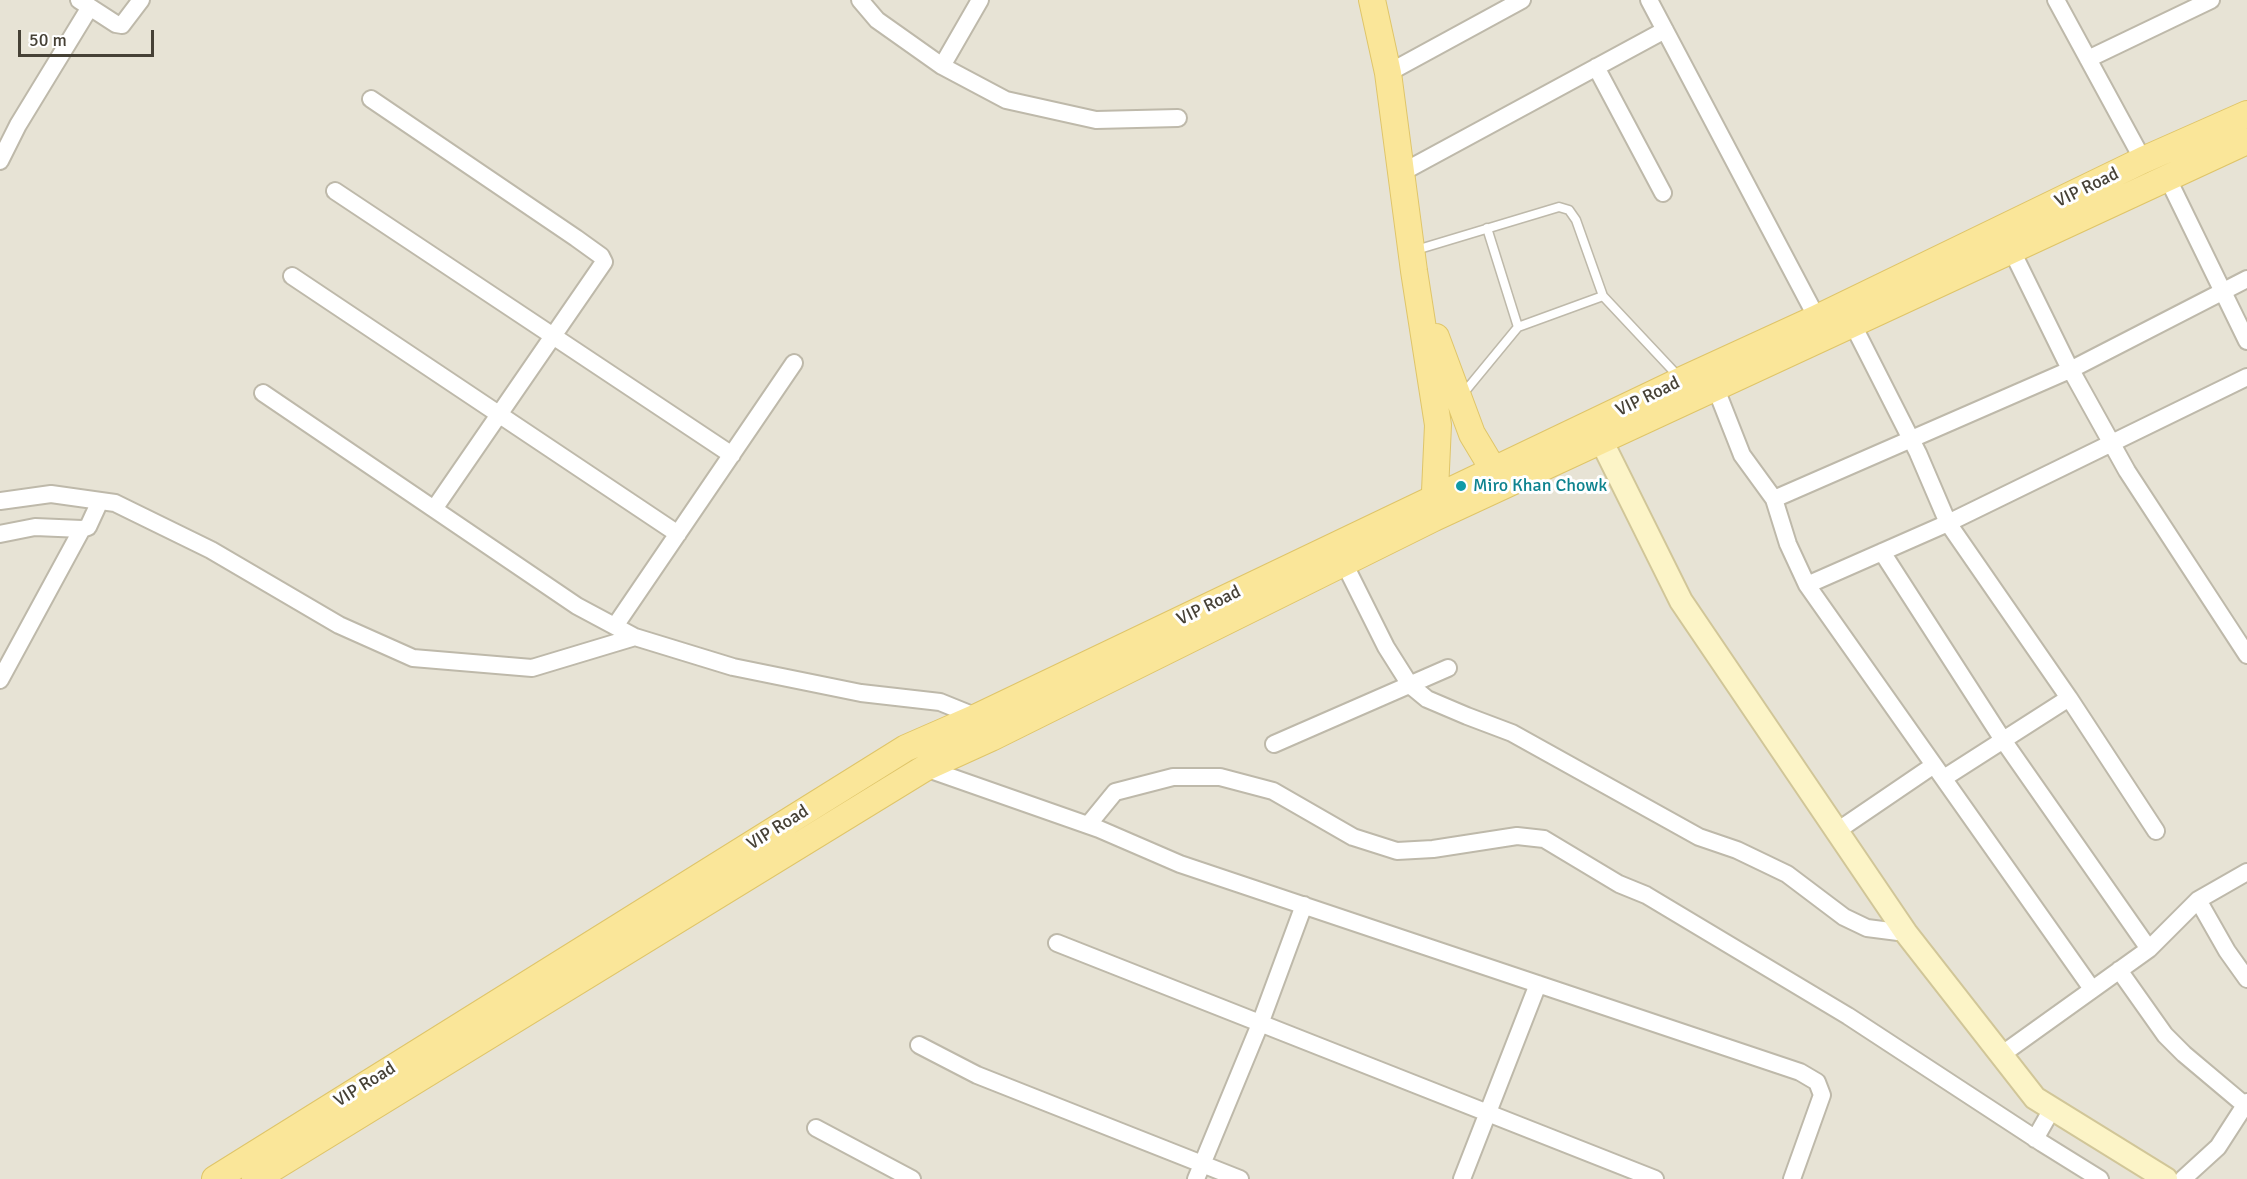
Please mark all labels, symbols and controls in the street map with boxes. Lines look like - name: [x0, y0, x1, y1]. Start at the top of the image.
- scale bar: [21, 18, 158, 56]
- text: 50 m: [29, 29, 67, 51]
- street label: VIP Road: [2052, 163, 2122, 213]
- street label: VIP Road: [1613, 372, 1683, 422]
- place label: Miro Khan Chowk: [1473, 475, 1607, 497]
- marker: Miro Khan Chowk: [1454, 479, 1468, 493]
- street label: VIP Road: [1174, 581, 1244, 631]
- street label: VIP Road: [743, 801, 813, 855]
- street label: VIP Road: [330, 1058, 400, 1112]

